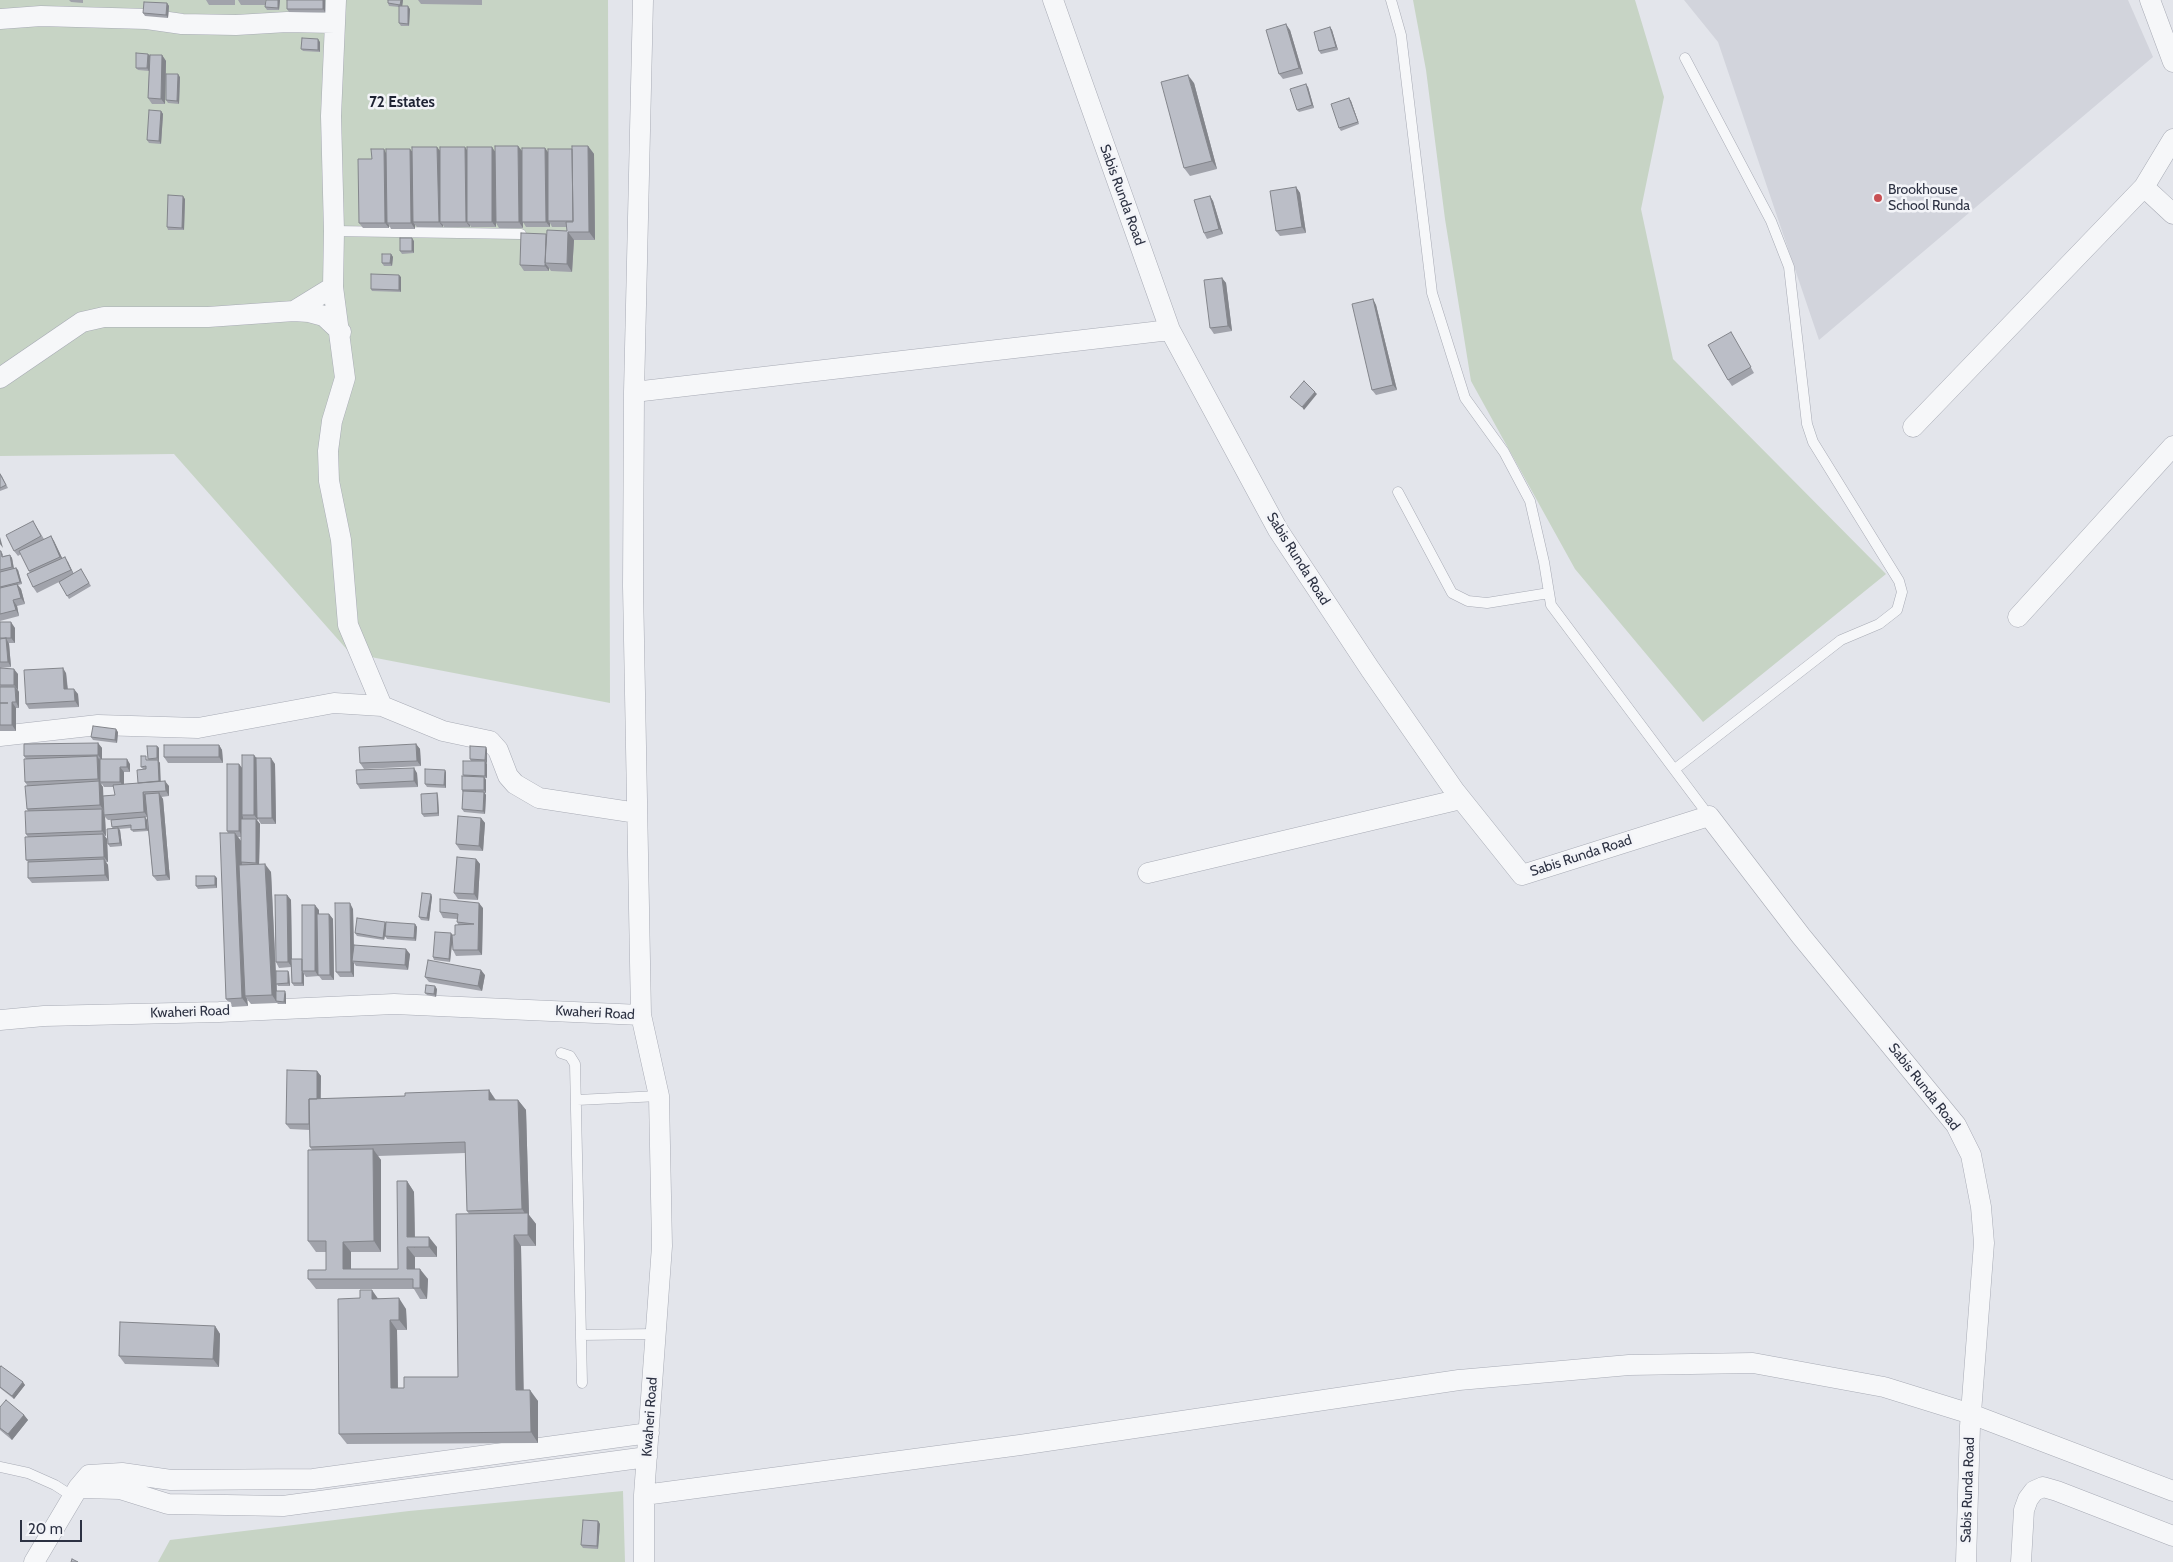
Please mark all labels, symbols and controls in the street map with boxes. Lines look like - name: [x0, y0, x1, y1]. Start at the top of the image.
- district label: 72 Estates: [369, 94, 435, 112]
- street label: Sabis Runda Road: [1096, 142, 1148, 248]
- place label: Brookhouse School Runda: [1888, 182, 1970, 214]
- marker: Brookhouse School Runda: [1872, 192, 1884, 204]
- street label: Sabis Runda Road: [1263, 510, 1333, 608]
- street label: Sabis Runda Road: [1528, 832, 1634, 880]
- street label: Kwaheri Road: [150, 1002, 230, 1022]
- street label: Kwaheri Road: [555, 1003, 635, 1023]
- street label: Sabis Runda Road: [1885, 1040, 1963, 1134]
- street label: Kwaheri Road: [639, 1377, 661, 1457]
- street label: Sabis Runda Road: [1958, 1437, 1978, 1543]
- scale bar: [22, 1510, 85, 1542]
- text: 20 m: [28, 1520, 63, 1538]

